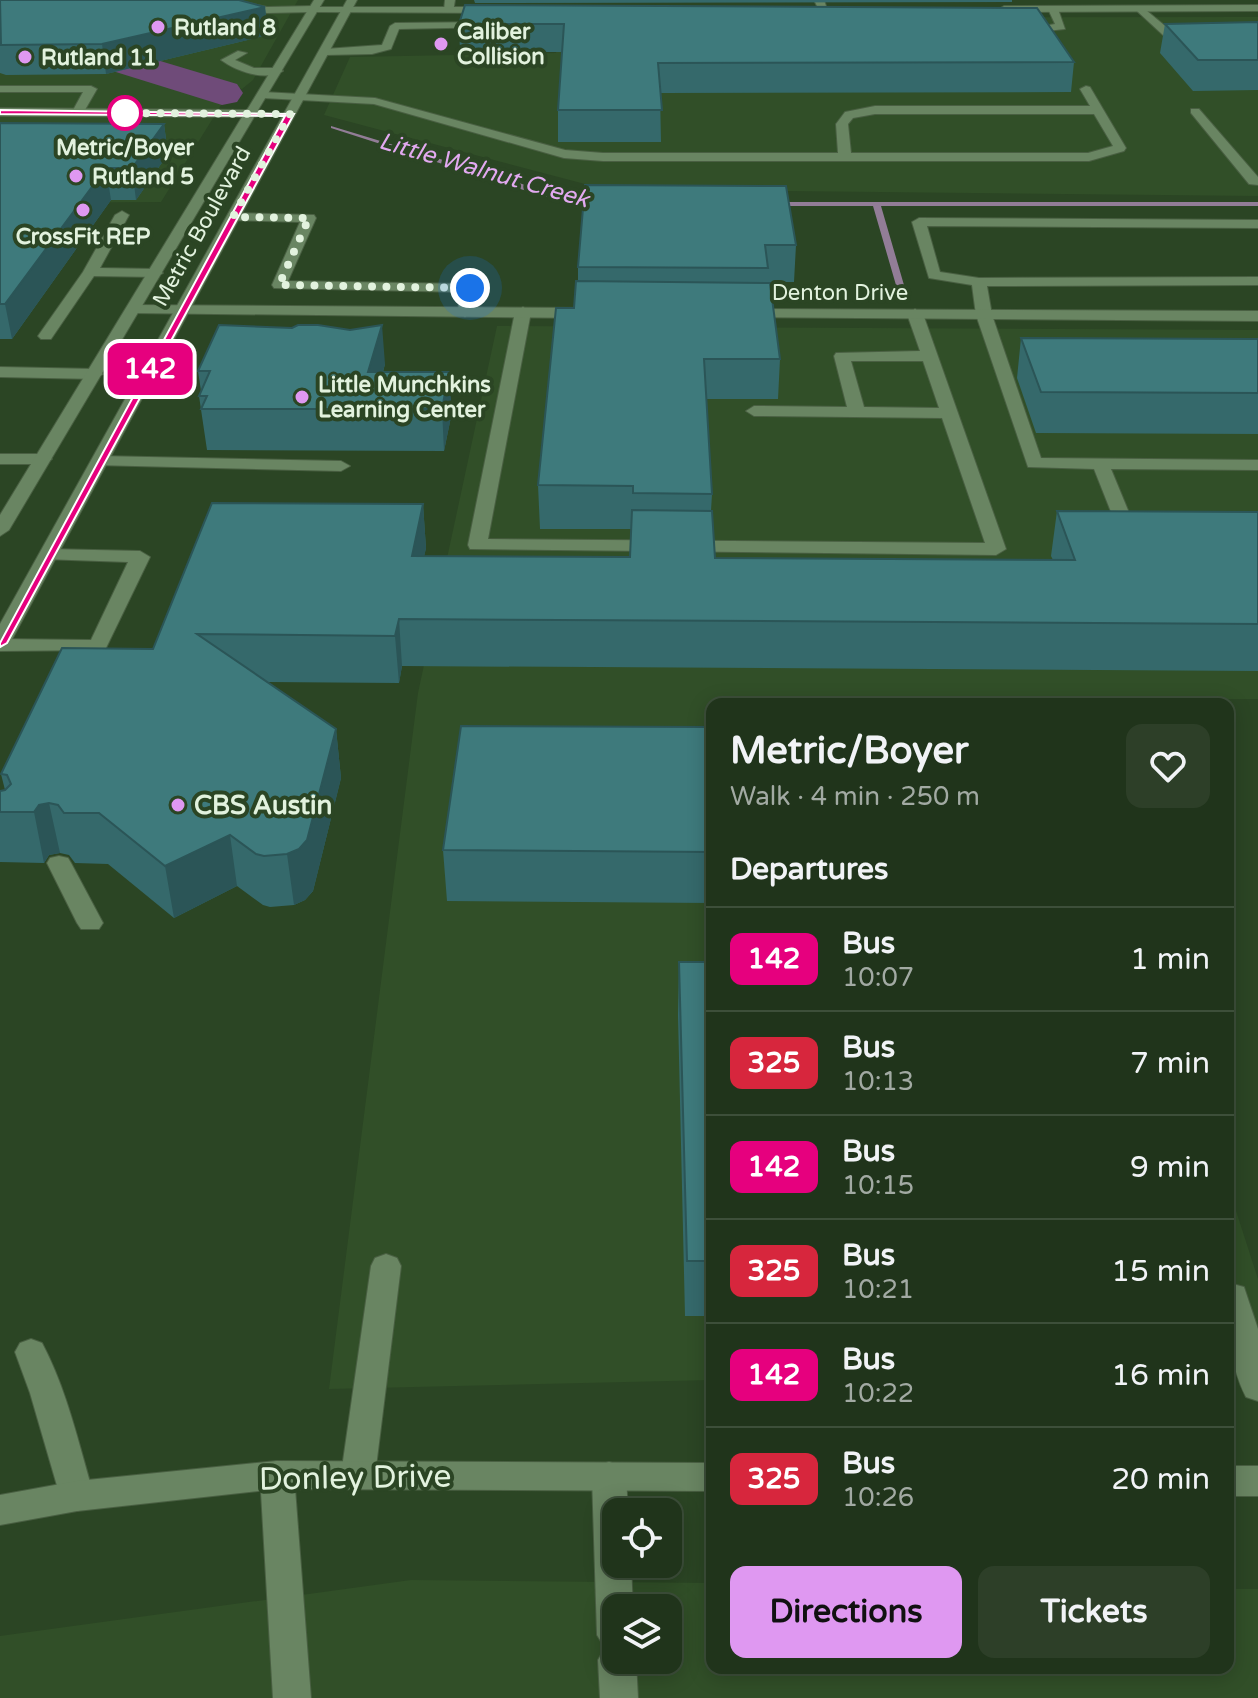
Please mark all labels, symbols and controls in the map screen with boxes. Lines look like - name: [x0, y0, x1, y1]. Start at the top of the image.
- place label: Rutland 8: [174, 15, 276, 41]
- marker: Rutland 8: [149, 18, 167, 36]
- place label: Caliber Collision: [457, 19, 545, 70]
- marker: Caliber Collision: [432, 35, 450, 53]
- place label: Rutland 11: [41, 45, 157, 71]
- marker: Rutland 11: [16, 48, 34, 66]
- marker: Metric/Boyer: [108, 96, 142, 130]
- water label: Little Walnut Creek: [376, 127, 594, 215]
- place label: Metric/Boyer: [56, 135, 195, 161]
- street label: Metric Boulevard: [147, 142, 257, 311]
- place label: Rutland 5: [92, 164, 194, 190]
- marker: Rutland 5: [67, 167, 85, 185]
- marker: CrossFit REP: [74, 201, 92, 219]
- place label: CrossFit REP: [16, 224, 151, 250]
- your location: [450, 268, 490, 308]
- street label: Denton Drive: [772, 280, 908, 306]
- line badge: 142: [104, 343, 196, 395]
- text: 142: [124, 352, 176, 386]
- place label: Little Munchkins Learning Center: [318, 372, 491, 423]
- marker: Little Munchkins Learning Center: [293, 388, 311, 406]
- button: heart: [1126, 724, 1210, 808]
- text: Metric/Boyer: [730, 728, 969, 774]
- text: Walk · 4 min · 250 m: [730, 781, 980, 812]
- place label: CBS Austin: [194, 790, 332, 821]
- marker: CBS Austin: [169, 796, 187, 814]
- text: Departures: [730, 851, 888, 888]
- text: Bus: [842, 925, 895, 962]
- text: 1 min: [1130, 941, 1210, 978]
- text: 142: [748, 942, 800, 976]
- text: 10:07: [842, 962, 914, 993]
- text: Bus: [842, 1029, 895, 1066]
- text: 7 min: [1130, 1045, 1210, 1082]
- text: 325: [748, 1046, 800, 1080]
- text: 10:13: [842, 1066, 914, 1097]
- text: Bus: [842, 1133, 895, 1170]
- text: 9 min: [1130, 1149, 1210, 1186]
- text: 142: [748, 1150, 800, 1184]
- text: 10:15: [842, 1170, 914, 1201]
- text: Bus: [842, 1237, 895, 1274]
- text: 15 min: [1111, 1253, 1210, 1290]
- text: 325: [748, 1254, 800, 1288]
- text: 10:21: [842, 1274, 914, 1305]
- text: Bus: [842, 1341, 895, 1378]
- text: 16 min: [1111, 1357, 1210, 1394]
- text: 142: [748, 1358, 800, 1392]
- text: 10:22: [842, 1378, 914, 1409]
- text: Bus: [842, 1445, 895, 1482]
- street label: Donley Drive: [258, 1457, 452, 1499]
- text: 20 min: [1111, 1461, 1210, 1498]
- text: 325: [748, 1462, 800, 1496]
- text: 10:26: [842, 1482, 914, 1513]
- map controls: [602, 1498, 682, 1674]
- button: locate: [602, 1498, 682, 1578]
- button: Directions: [730, 1566, 962, 1658]
- button: Tickets: [978, 1566, 1210, 1658]
- button: layers: [602, 1594, 682, 1674]

